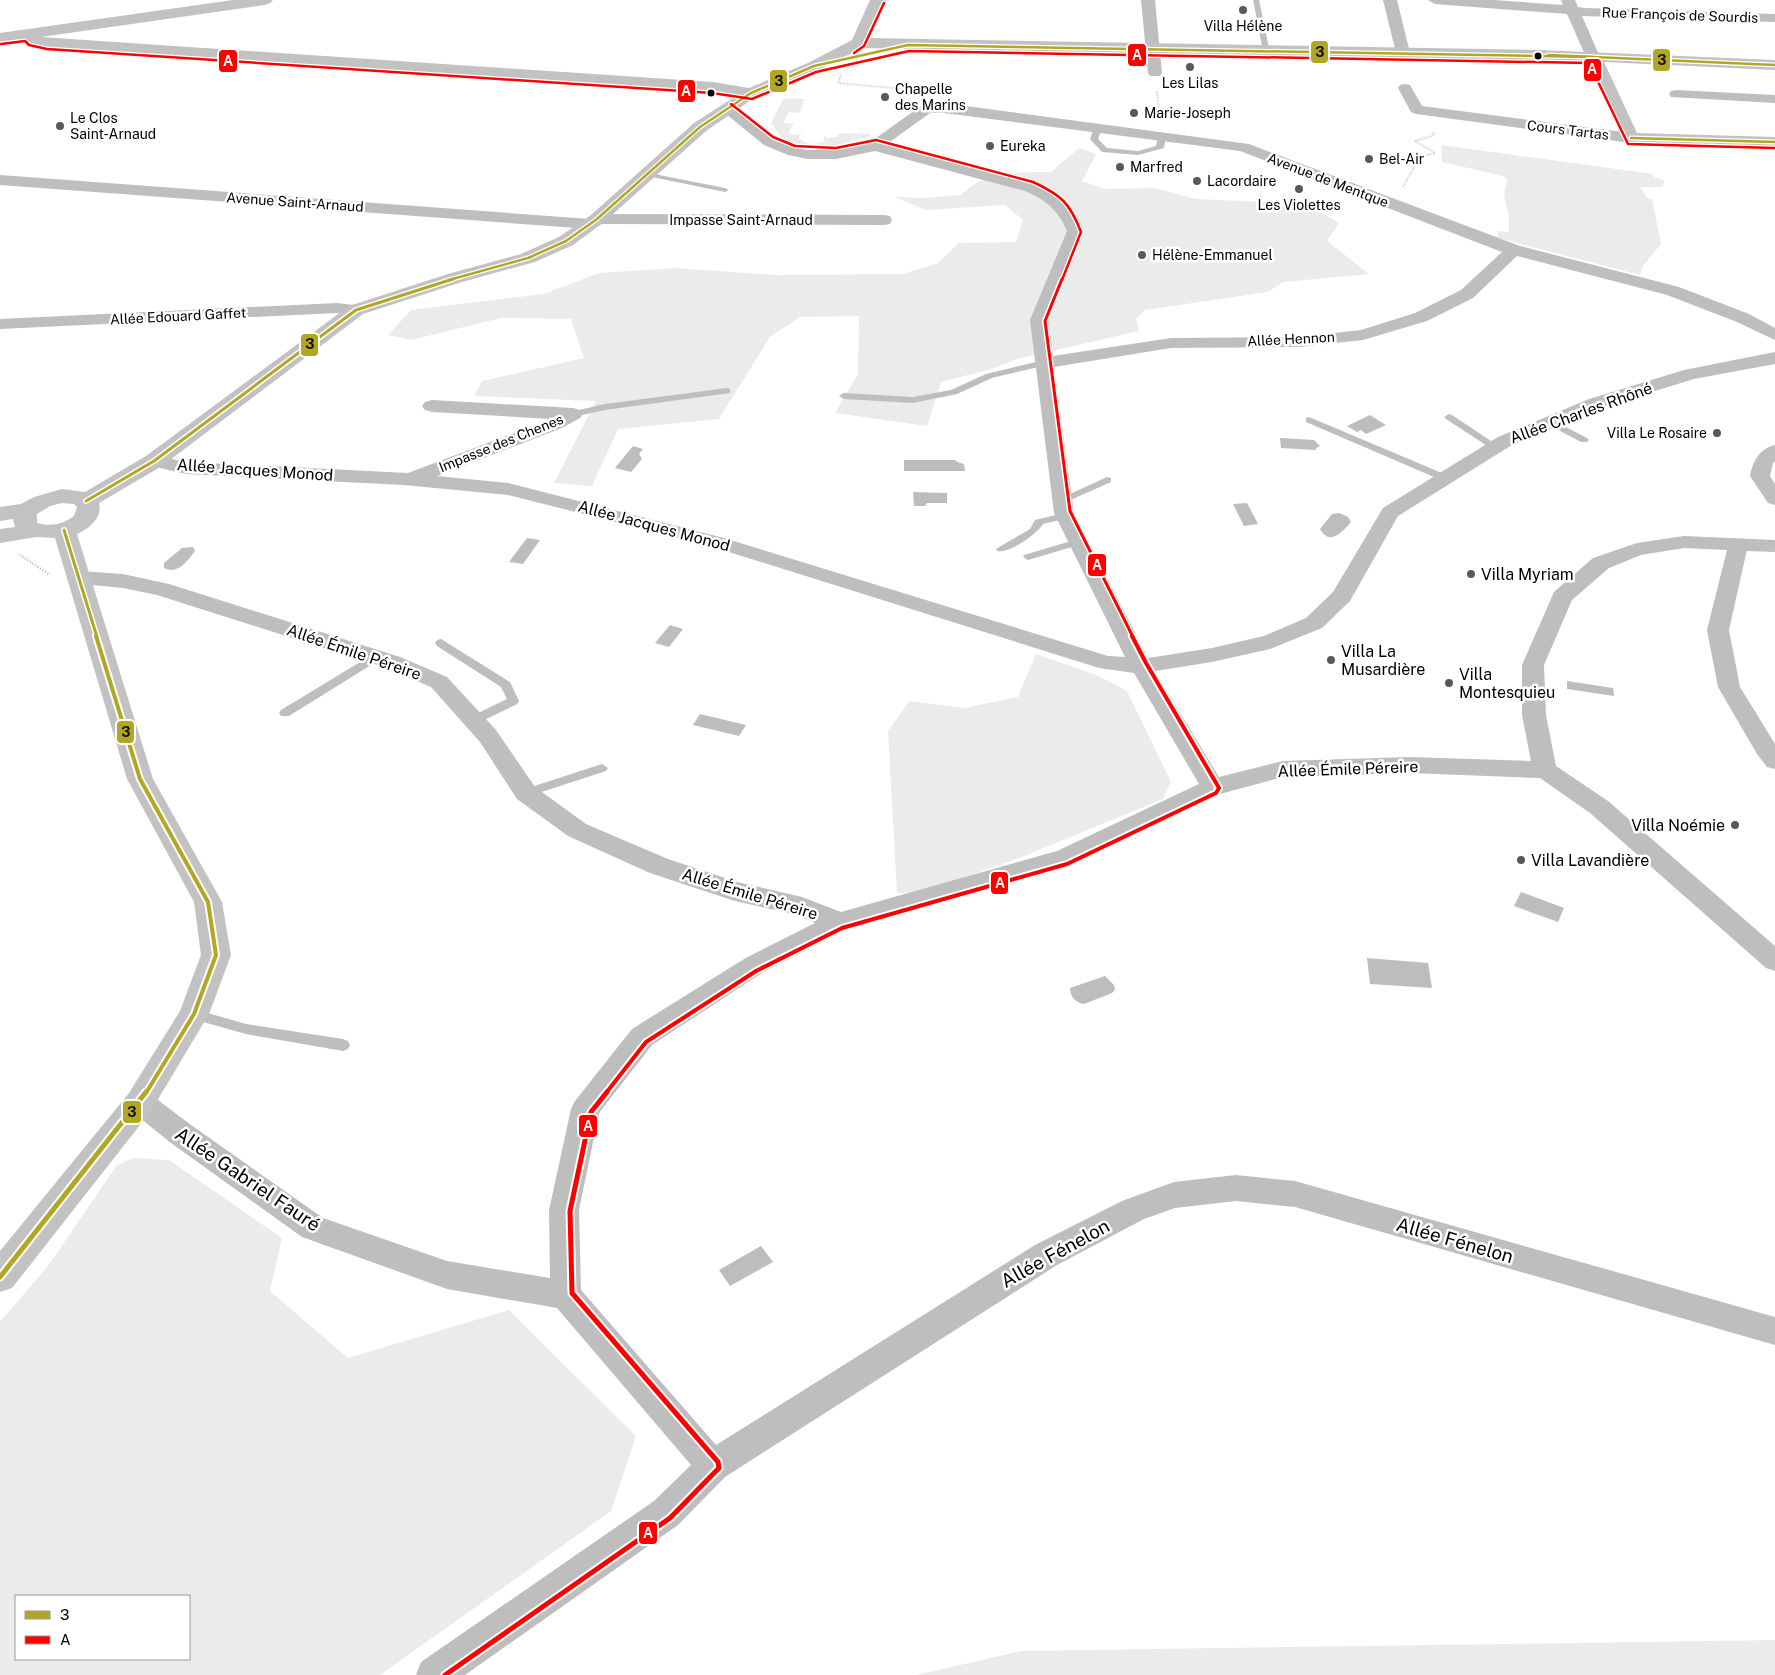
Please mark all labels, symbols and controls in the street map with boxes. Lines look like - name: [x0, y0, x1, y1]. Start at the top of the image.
- marker: Villa Hélène: [1237, 4, 1249, 16]
- street label: Rue François de Sourdis: [1601, 4, 1759, 26]
- place label: Villa Hélène: [1204, 18, 1282, 34]
- line badge: 3: [1310, 40, 1329, 64]
- line badge: A: [1127, 43, 1147, 67]
- text: 3: [1315, 44, 1325, 60]
- text: A: [1132, 47, 1142, 63]
- line badge: 3: [1652, 48, 1671, 72]
- line badge: A: [218, 49, 238, 73]
- unlabelled marker: [1533, 51, 1543, 61]
- text: 3: [1657, 52, 1667, 68]
- text: A: [223, 53, 233, 69]
- line badge: A: [1583, 58, 1602, 82]
- marker: Les Lilas: [1184, 61, 1196, 73]
- text: A: [1587, 61, 1597, 77]
- line badge: 3: [769, 69, 788, 93]
- text: 3: [774, 73, 784, 89]
- place label: Les Lilas: [1162, 75, 1218, 91]
- line badge: A: [677, 79, 696, 103]
- place label: Chapelle des Marins: [895, 81, 966, 113]
- text: A: [681, 83, 691, 99]
- unlabelled marker: [706, 88, 716, 98]
- marker: Chapelle des Marins: [879, 91, 891, 103]
- place label: Marie-Joseph: [1144, 105, 1231, 121]
- marker: Marie-Joseph: [1128, 107, 1140, 119]
- place label: Le Clos Saint-Arnaud: [70, 110, 156, 142]
- street label: Cours Tartas: [1526, 117, 1610, 143]
- marker: Le Clos Saint-Arnaud: [54, 120, 66, 132]
- place label: Eureka: [1000, 138, 1046, 154]
- marker: Eureka: [984, 140, 996, 152]
- street label: Avenue de Mentque: [1265, 150, 1391, 211]
- place label: Bel-Air: [1379, 151, 1424, 167]
- marker: Bel-Air: [1363, 153, 1375, 165]
- place label: Marfred: [1130, 159, 1183, 175]
- marker: Marfred: [1114, 161, 1126, 173]
- place label: Lacordaire: [1207, 173, 1276, 189]
- marker: Lacordaire: [1191, 175, 1203, 187]
- marker: Les Violettes: [1293, 183, 1305, 195]
- street label: Avenue Saint-Arnaud: [226, 189, 364, 215]
- place label: Les Violettes: [1257, 197, 1341, 213]
- street label: Impasse Saint-Arnaud: [669, 212, 813, 228]
- place label: Hélène-Emmanuel: [1152, 247, 1273, 263]
- marker: Hélène-Emmanuel: [1136, 249, 1148, 261]
- street label: Allée Edouard Gaffet: [110, 304, 246, 328]
- street label: Allée Hennon: [1247, 329, 1335, 349]
- line badge: 3: [300, 333, 319, 357]
- text: 3: [305, 336, 315, 352]
- street label: Allée Charles Rhôné: [1507, 378, 1655, 448]
- street label: Impasse des Chenes: [437, 411, 565, 475]
- place label: Villa Le Rosaire: [1607, 425, 1707, 441]
- marker: Villa Le Rosaire: [1711, 427, 1723, 439]
- street label: Allée Jacques Monod: [176, 455, 334, 485]
- street label: Allée Jacques Monod: [576, 497, 732, 555]
- line badge: A: [1087, 553, 1107, 577]
- text: A: [1092, 557, 1102, 573]
- place label: Villa Myriam: [1481, 565, 1574, 584]
- marker: Villa Myriam: [1465, 568, 1477, 580]
- street label: Allée Émile Péreire: [284, 619, 424, 684]
- place label: Villa La Musardière: [1341, 642, 1425, 679]
- marker: Villa La Musardière: [1325, 654, 1337, 666]
- place label: Villa Montesquieu: [1459, 665, 1555, 702]
- marker: Villa Montesquieu: [1443, 677, 1455, 689]
- line badge: 3: [116, 720, 135, 744]
- text: 3: [121, 724, 131, 740]
- street label: Allée Émile Péreire: [1277, 756, 1419, 781]
- place label: Villa Noémie: [1631, 816, 1725, 835]
- marker: Villa Noémie: [1729, 819, 1741, 831]
- place label: Villa Lavandière: [1531, 851, 1649, 870]
- marker: Villa Lavandière: [1515, 854, 1527, 866]
- street label: Allée Émile Péreire: [680, 863, 820, 924]
- line badge: A: [990, 871, 1009, 895]
- text: A: [995, 875, 1005, 891]
- line badge: 3: [122, 1100, 142, 1124]
- text: 3: [127, 1104, 137, 1120]
- line badge: A: [578, 1114, 598, 1138]
- text: A: [583, 1118, 593, 1134]
- street label: Allée Gabriel Fauré: [171, 1122, 325, 1236]
- street label: Allée Fénelon: [1394, 1213, 1516, 1267]
- street label: Allée Fénelon: [997, 1214, 1113, 1292]
- line badge: A: [638, 1521, 658, 1545]
- text: A: [643, 1525, 653, 1541]
- legend: [15, 1595, 190, 1660]
- text: 3: [60, 1606, 69, 1623]
- text: A: [60, 1631, 71, 1648]

